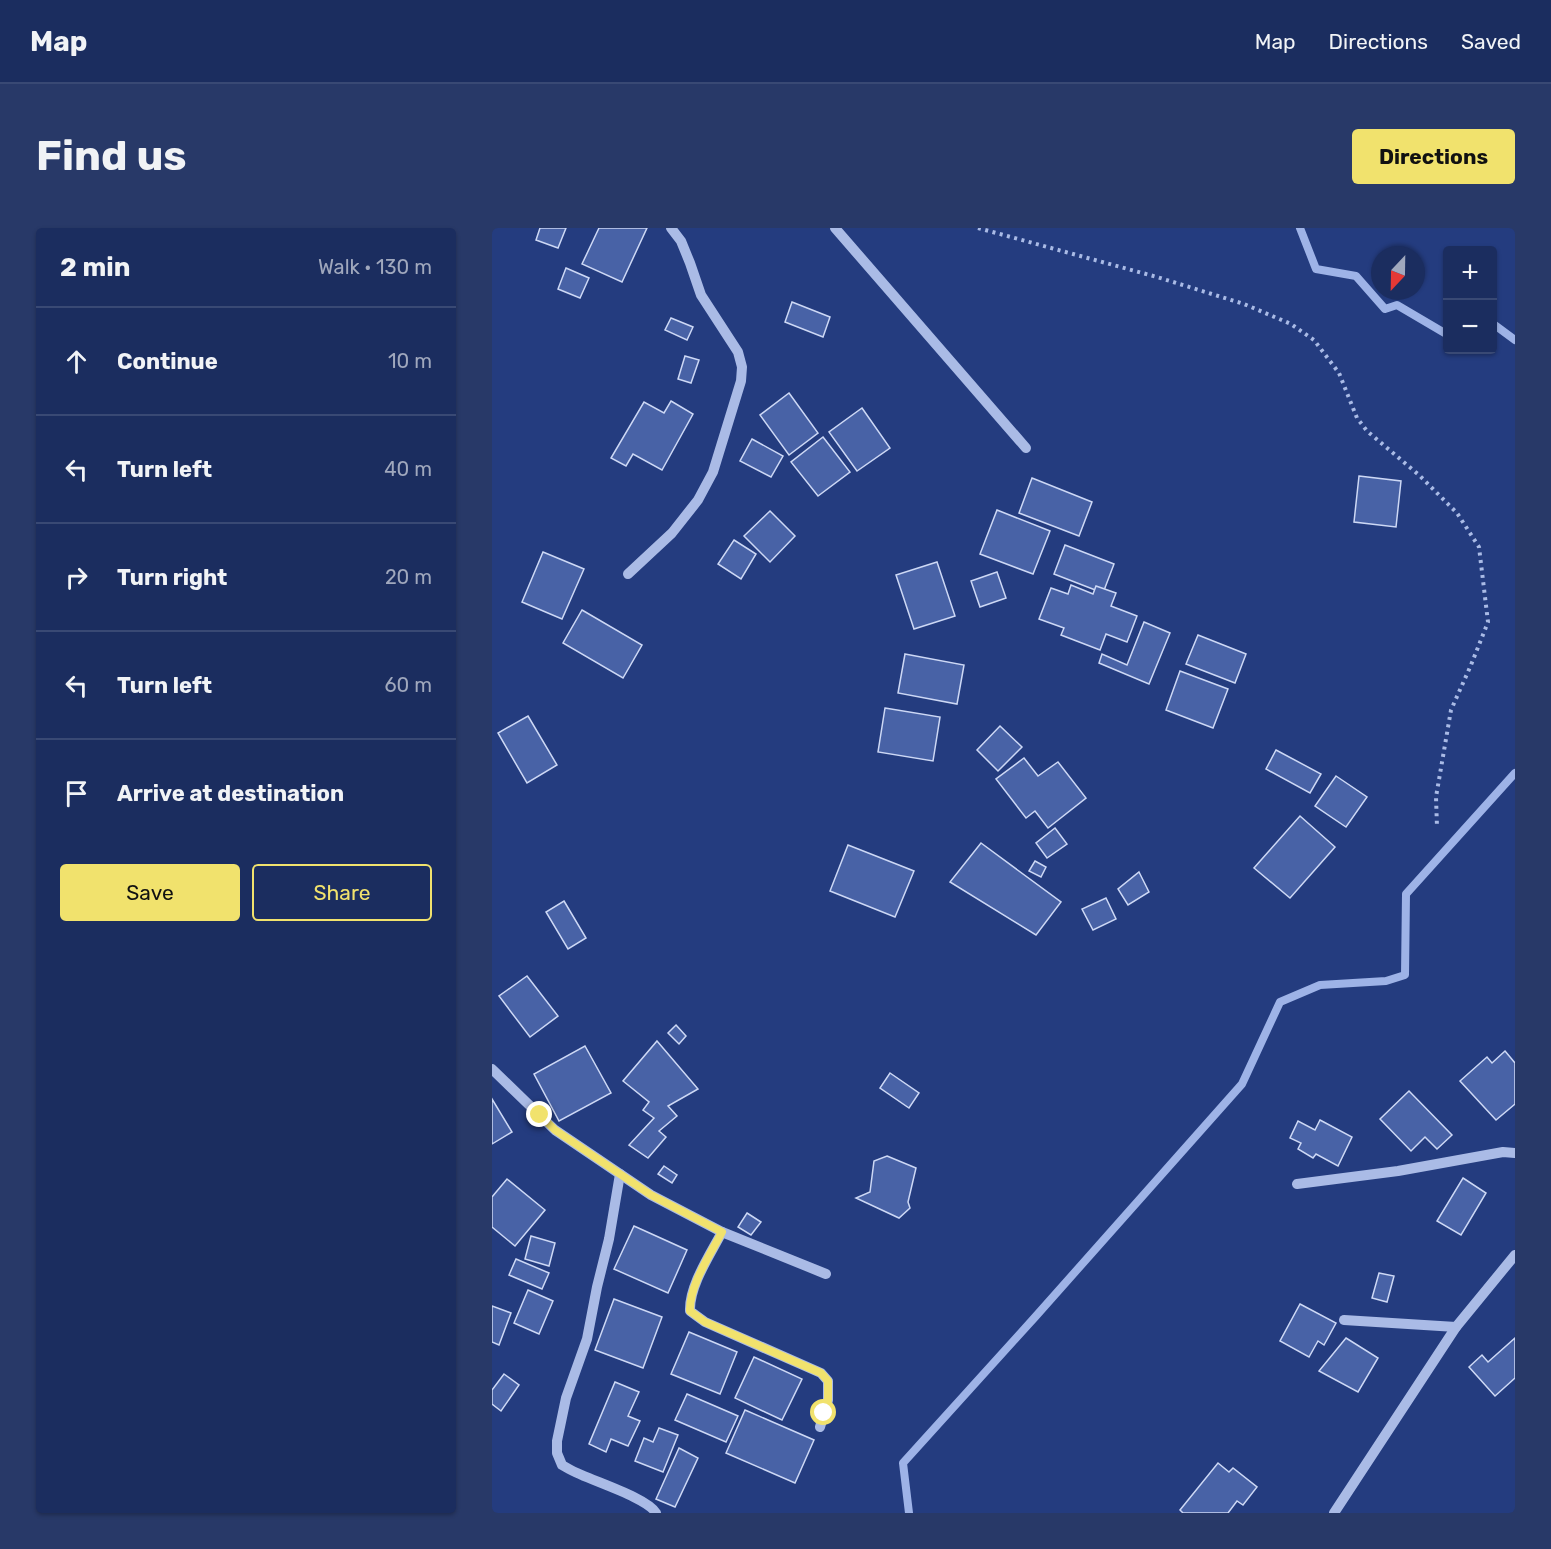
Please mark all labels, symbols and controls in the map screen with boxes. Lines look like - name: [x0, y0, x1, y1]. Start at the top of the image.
- text: Map: [30, 25, 87, 58]
- text: Map: [1255, 29, 1296, 54]
- text: Directions: [1329, 29, 1428, 54]
- text: Saved: [1461, 29, 1521, 54]
- button: Directions: [1352, 129, 1515, 184]
- text: Find us: [36, 131, 187, 181]
- north arrow: [1371, 246, 1425, 300]
- map controls: [1443, 246, 1497, 354]
- button: +: [1443, 246, 1497, 300]
- text: 2 min: [60, 252, 130, 283]
- text: Walk · 130 m: [318, 255, 432, 279]
- button: −: [1443, 300, 1497, 354]
- icon: ahead: [60, 345, 93, 378]
- text: Continue: [117, 348, 218, 375]
- text: 10 m: [388, 349, 432, 373]
- icon: left: [60, 453, 93, 486]
- text: Turn left: [117, 456, 212, 483]
- text: 40 m: [384, 457, 432, 481]
- icon: right: [60, 561, 93, 594]
- text: Turn right: [117, 564, 227, 591]
- text: 20 m: [385, 565, 432, 589]
- icon: left: [60, 669, 93, 702]
- text: Turn left: [117, 672, 212, 699]
- text: 60 m: [385, 673, 432, 697]
- icon: arrive: [60, 777, 93, 810]
- text: Arrive at destination: [117, 780, 344, 807]
- button: Save: [60, 864, 240, 921]
- button: Share: [252, 864, 432, 921]
- route end: [526, 1101, 552, 1127]
- route start: [810, 1399, 836, 1425]

